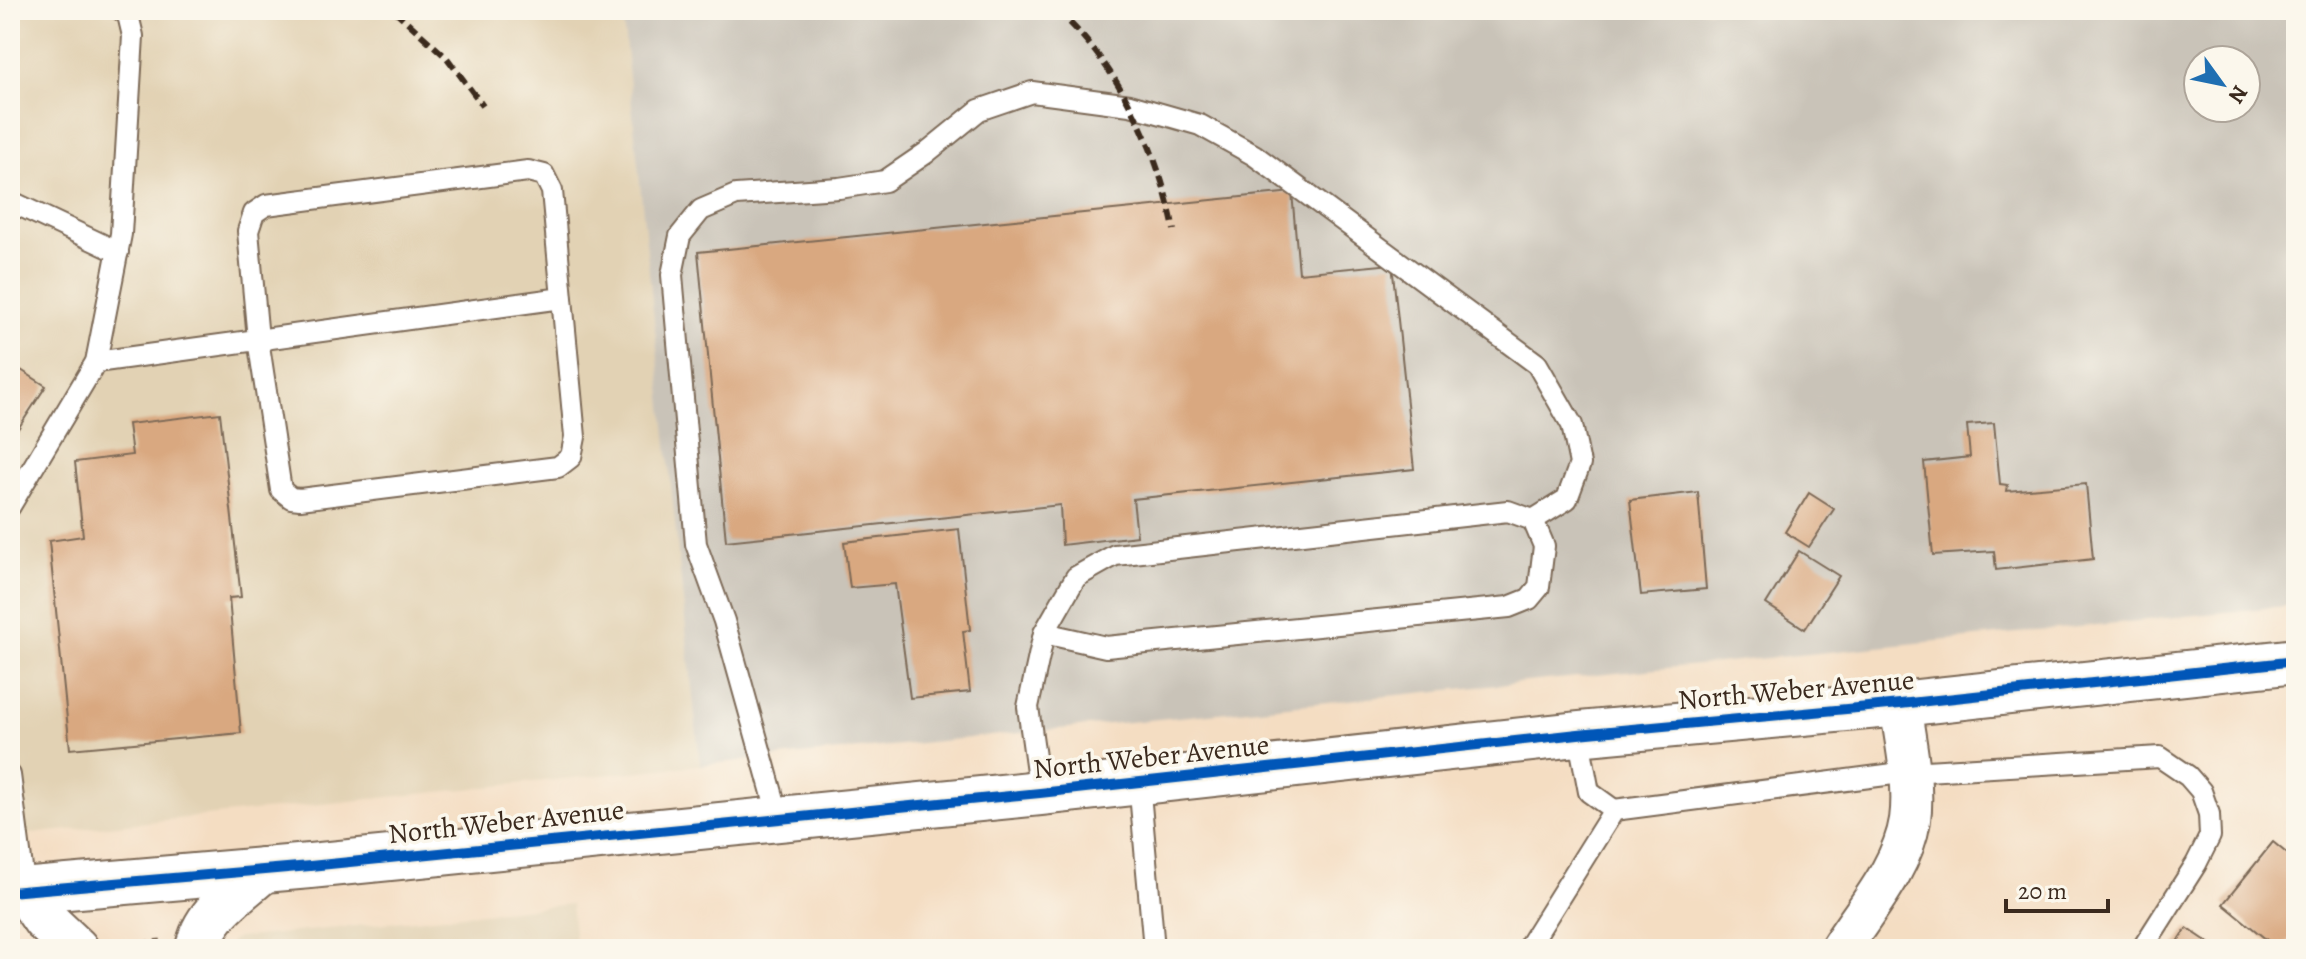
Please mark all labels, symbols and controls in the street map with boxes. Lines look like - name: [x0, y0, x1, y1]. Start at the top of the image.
- north arrow: [2182, 44, 2262, 124]
- text: N: [2221, 79, 2255, 109]
- street label: North Weber Avenue: [1676, 661, 1916, 719]
- street label: North Weber Avenue: [1031, 726, 1271, 788]
- street label: North Weber Avenue: [386, 791, 626, 853]
- scale bar: [2006, 863, 2108, 913]
- text: 20 m: [2018, 875, 2067, 907]

